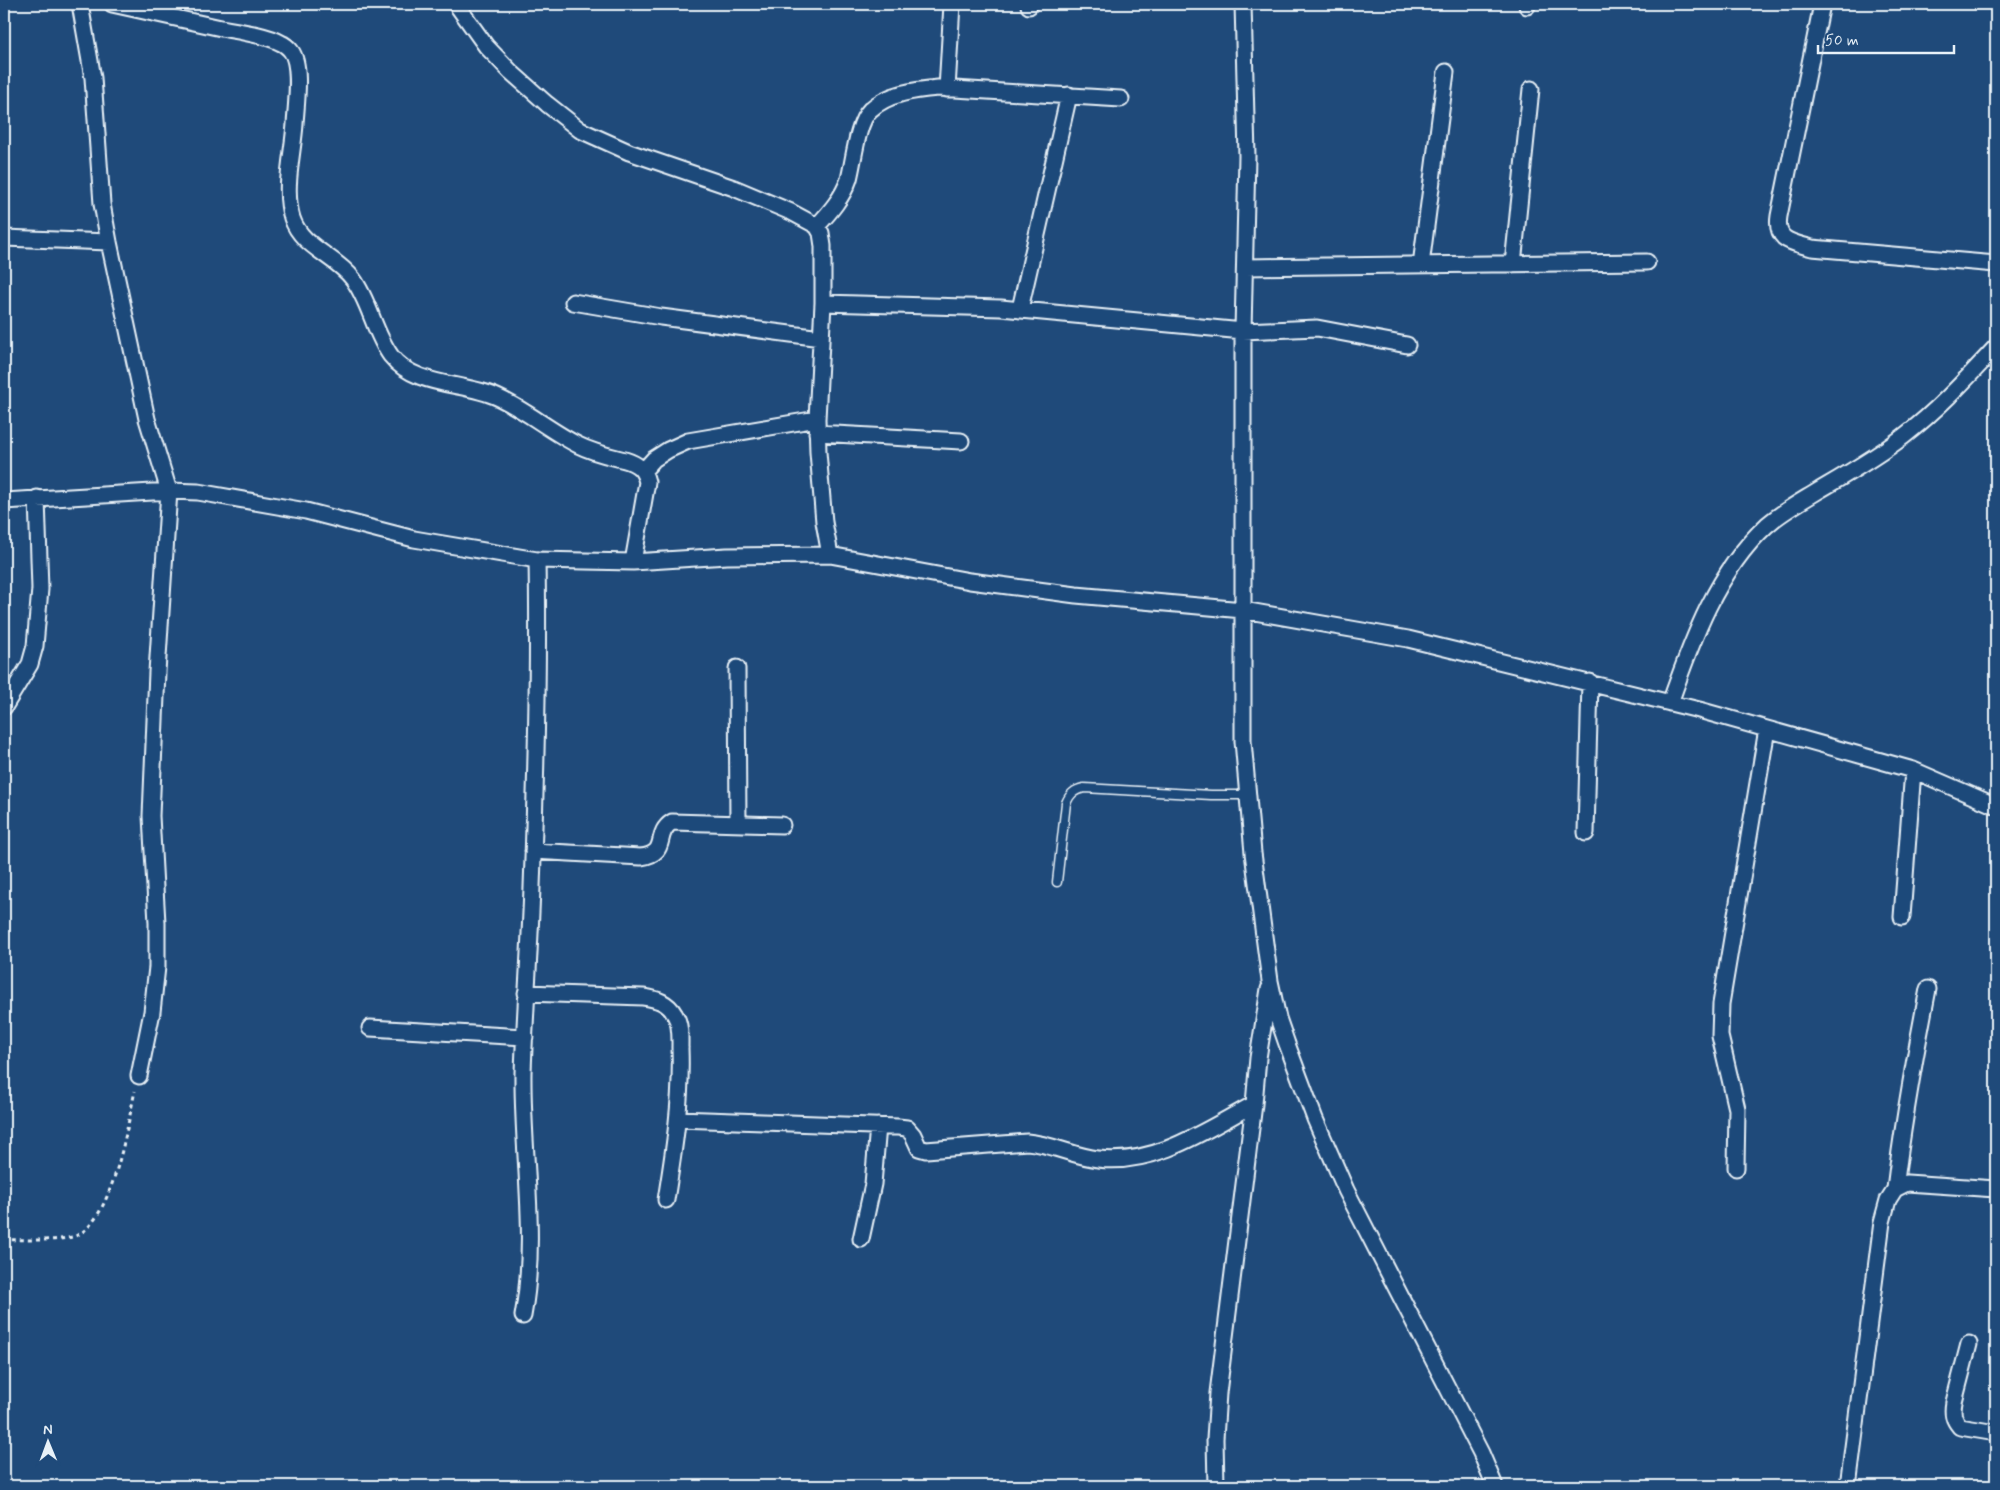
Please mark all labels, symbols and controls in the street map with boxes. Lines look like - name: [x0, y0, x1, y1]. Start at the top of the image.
- scale bar: [1818, 22, 1954, 54]
- text: 50 m: [1825, 31, 1859, 51]
- north arrow: [22, 1418, 72, 1468]
- text: N: [43, 1421, 53, 1439]

